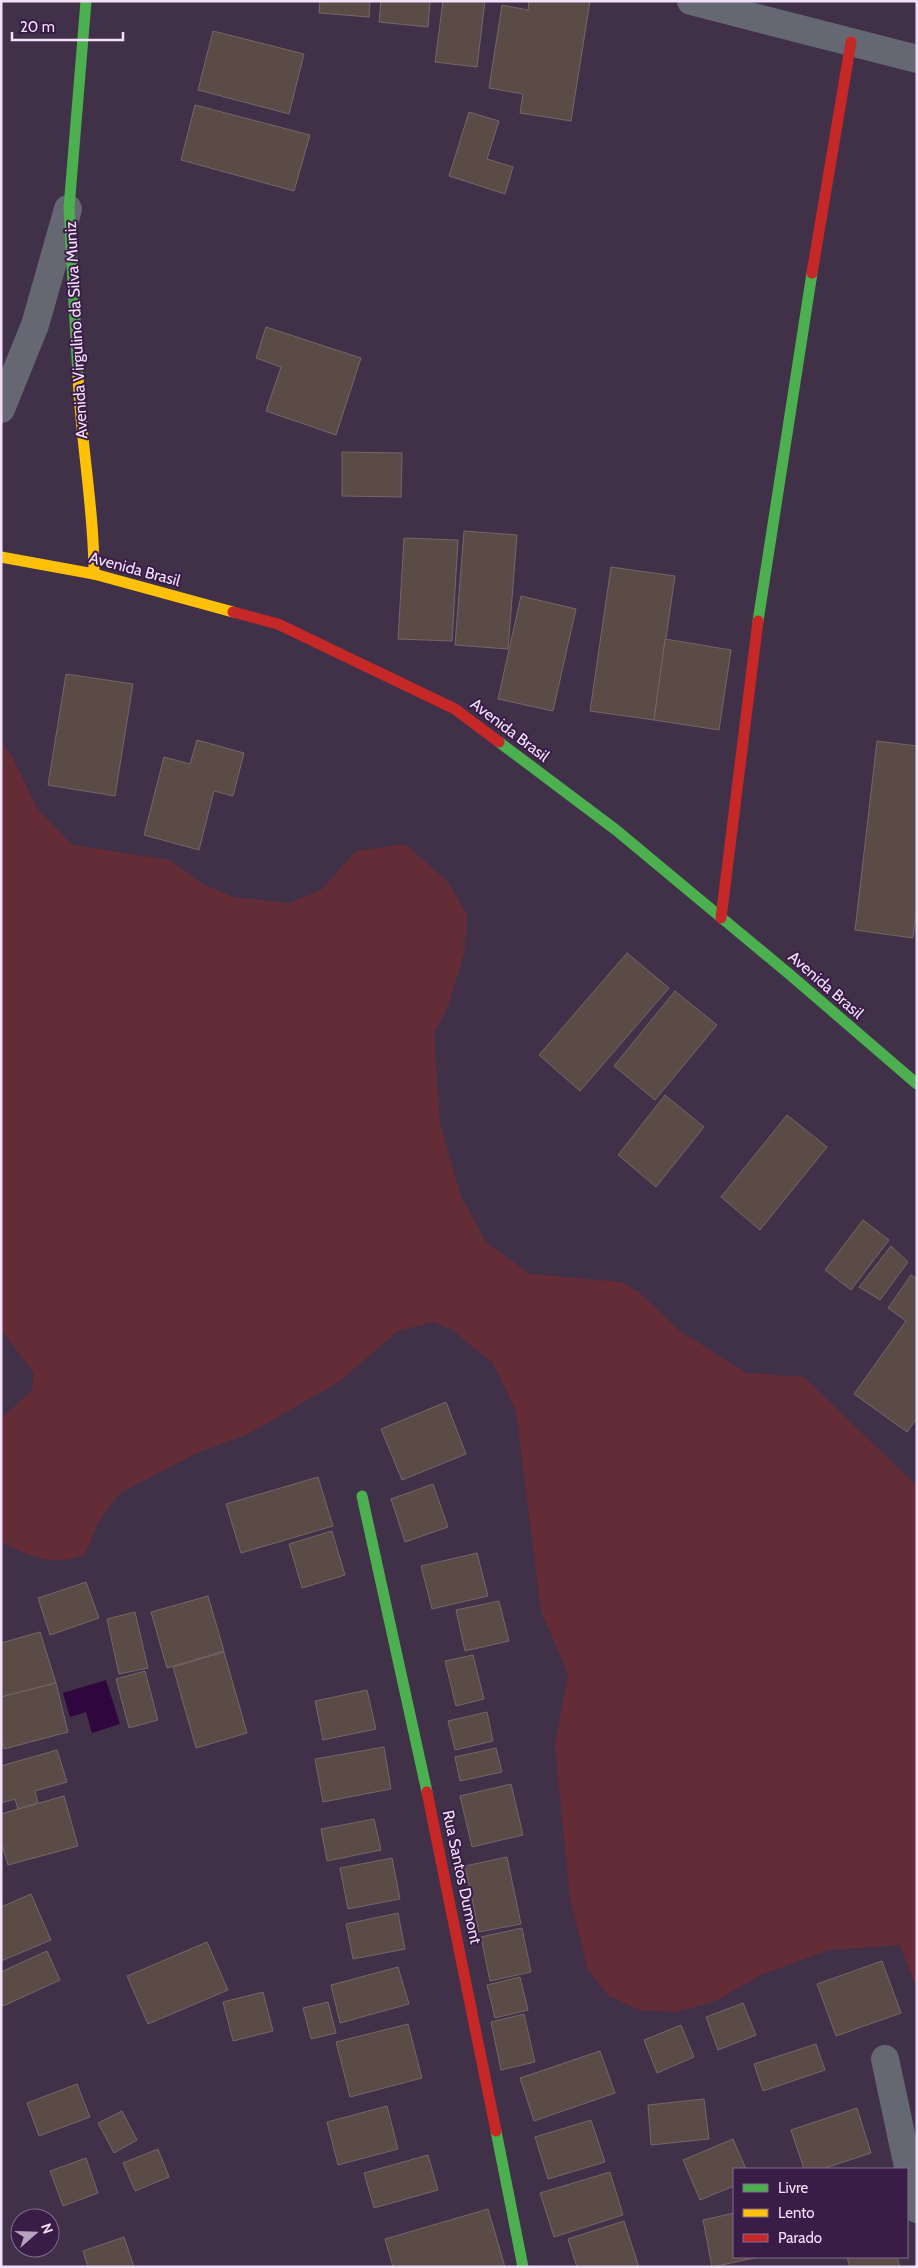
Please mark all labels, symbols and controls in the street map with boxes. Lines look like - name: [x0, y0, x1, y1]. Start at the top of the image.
- scale bar: [12, 10, 124, 42]
- text: 20 m: [20, 18, 55, 36]
- street label: Avenida Virgulino da Silva Muniz: [61, 220, 91, 439]
- street label: Avenida Brasil: [87, 548, 183, 590]
- street label: Avenida Brasil: [467, 694, 553, 766]
- street label: Avenida Brasil: [784, 947, 868, 1023]
- street label: Rua Santos Dumont: [439, 1808, 486, 1946]
- legend: [733, 2168, 908, 2258]
- text: Livre: [778, 2179, 809, 2197]
- text: Lento: [778, 2204, 815, 2222]
- north arrow: [10, 2208, 60, 2258]
- text: N: [37, 2221, 57, 2236]
- text: Parado: [778, 2229, 822, 2247]

